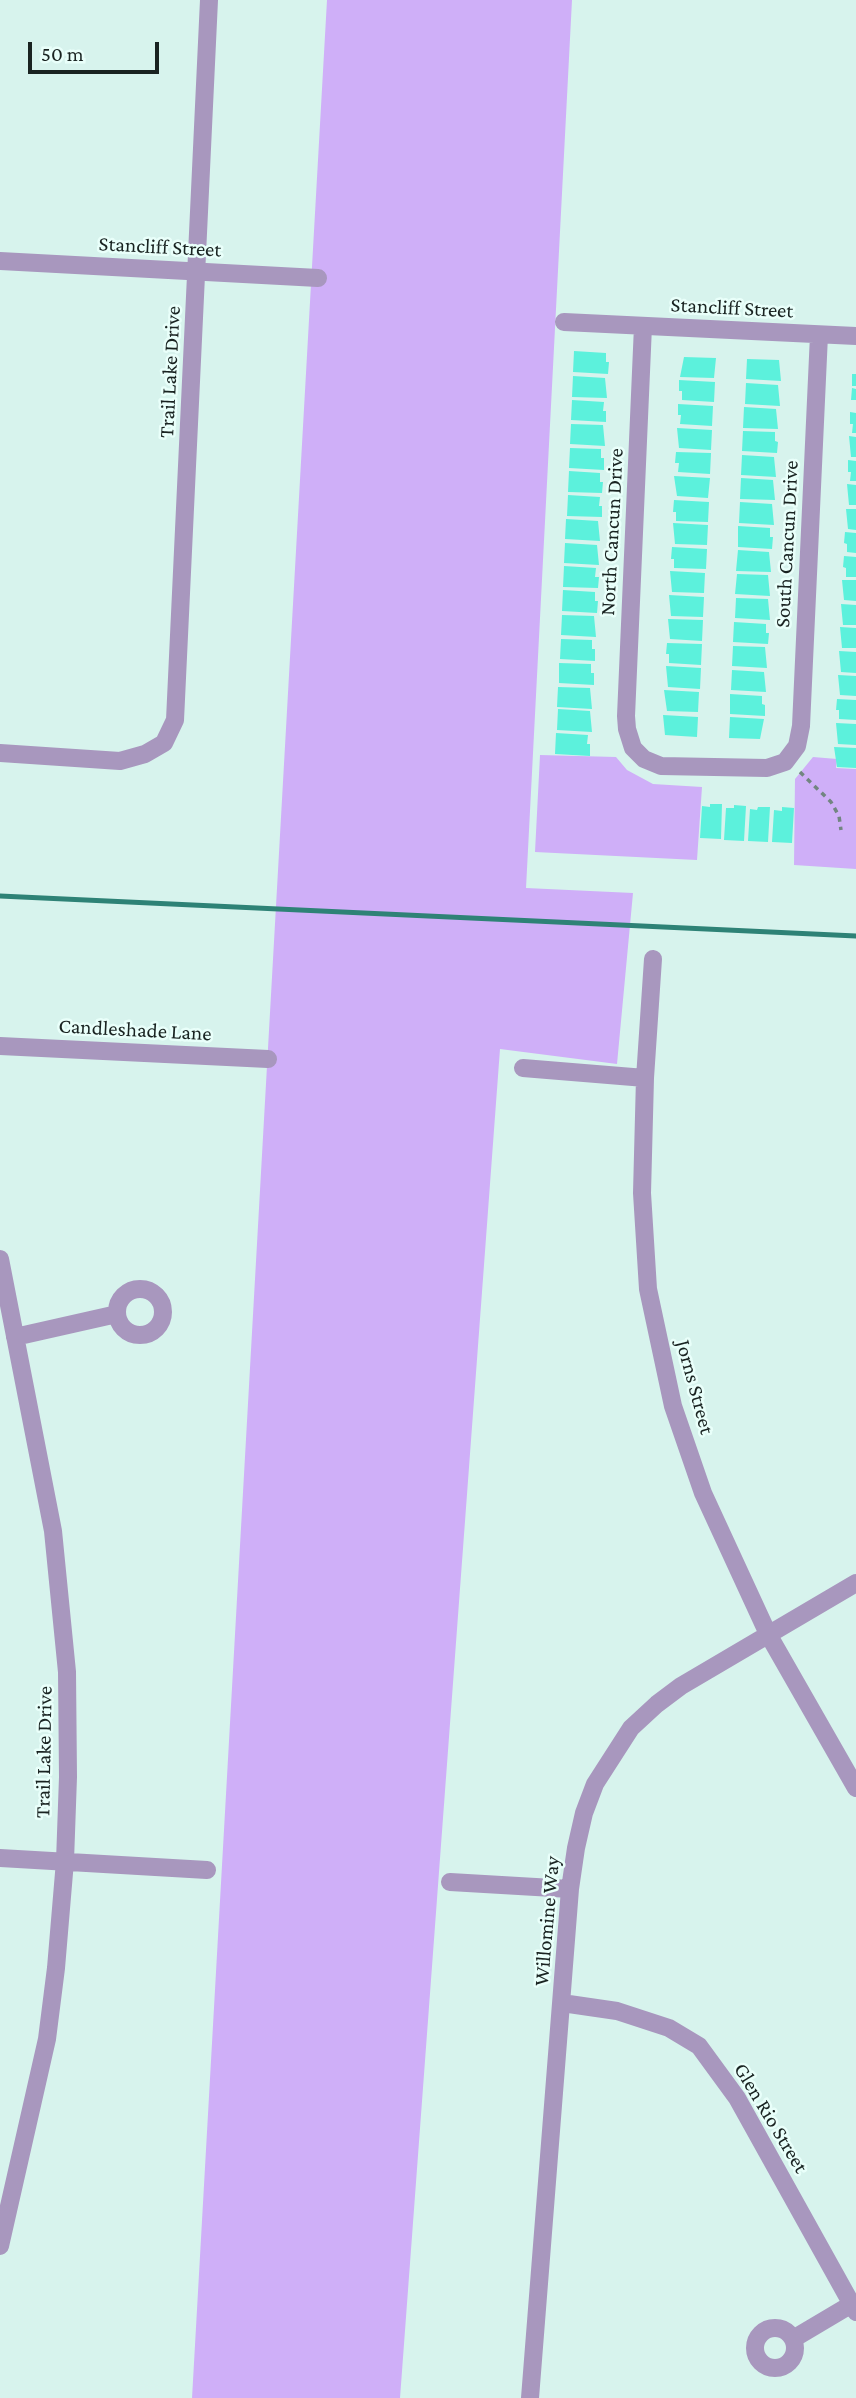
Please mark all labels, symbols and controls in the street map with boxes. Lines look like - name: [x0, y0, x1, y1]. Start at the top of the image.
- scale bar: [32, 28, 163, 72]
- text: 50 m: [41, 42, 84, 66]
- street label: Stancliff Street: [98, 231, 222, 263]
- street label: Stancliff Street: [670, 292, 794, 324]
- street label: Trail Lake Drive: [154, 305, 186, 439]
- street label: North Cancun Drive: [595, 448, 629, 616]
- street label: South Cancun Drive: [770, 460, 804, 628]
- street label: Candleshade Lane: [58, 1013, 212, 1047]
- street label: Jorns Street: [670, 1337, 720, 1437]
- street label: Trail Lake Drive: [30, 1686, 58, 1818]
- street label: Willomine Way: [529, 1855, 565, 1987]
- street label: Glen Rio Street: [728, 2058, 814, 2178]

